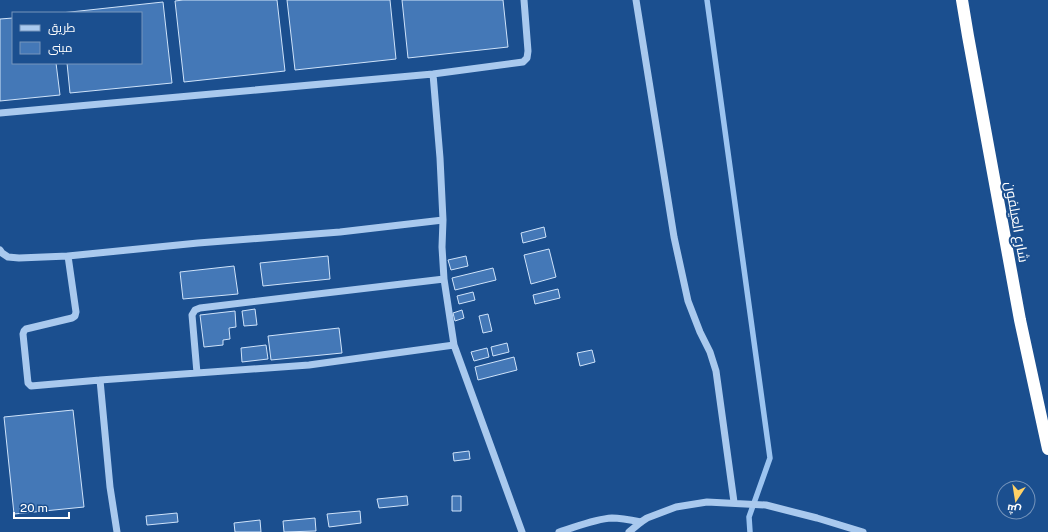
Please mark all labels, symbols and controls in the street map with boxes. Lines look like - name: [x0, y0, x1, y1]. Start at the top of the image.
- legend: [12, 12, 142, 64]
- text: طريق: [48, 21, 76, 35]
- text: مبنى: [48, 41, 73, 55]
- street label: شارع العيلفون: [1001, 180, 1032, 264]
- north arrow: [996, 480, 1036, 520]
- scale bar: [14, 494, 69, 520]
- text: 20 m: [20, 501, 48, 515]
- text: ش: [1006, 501, 1022, 517]

